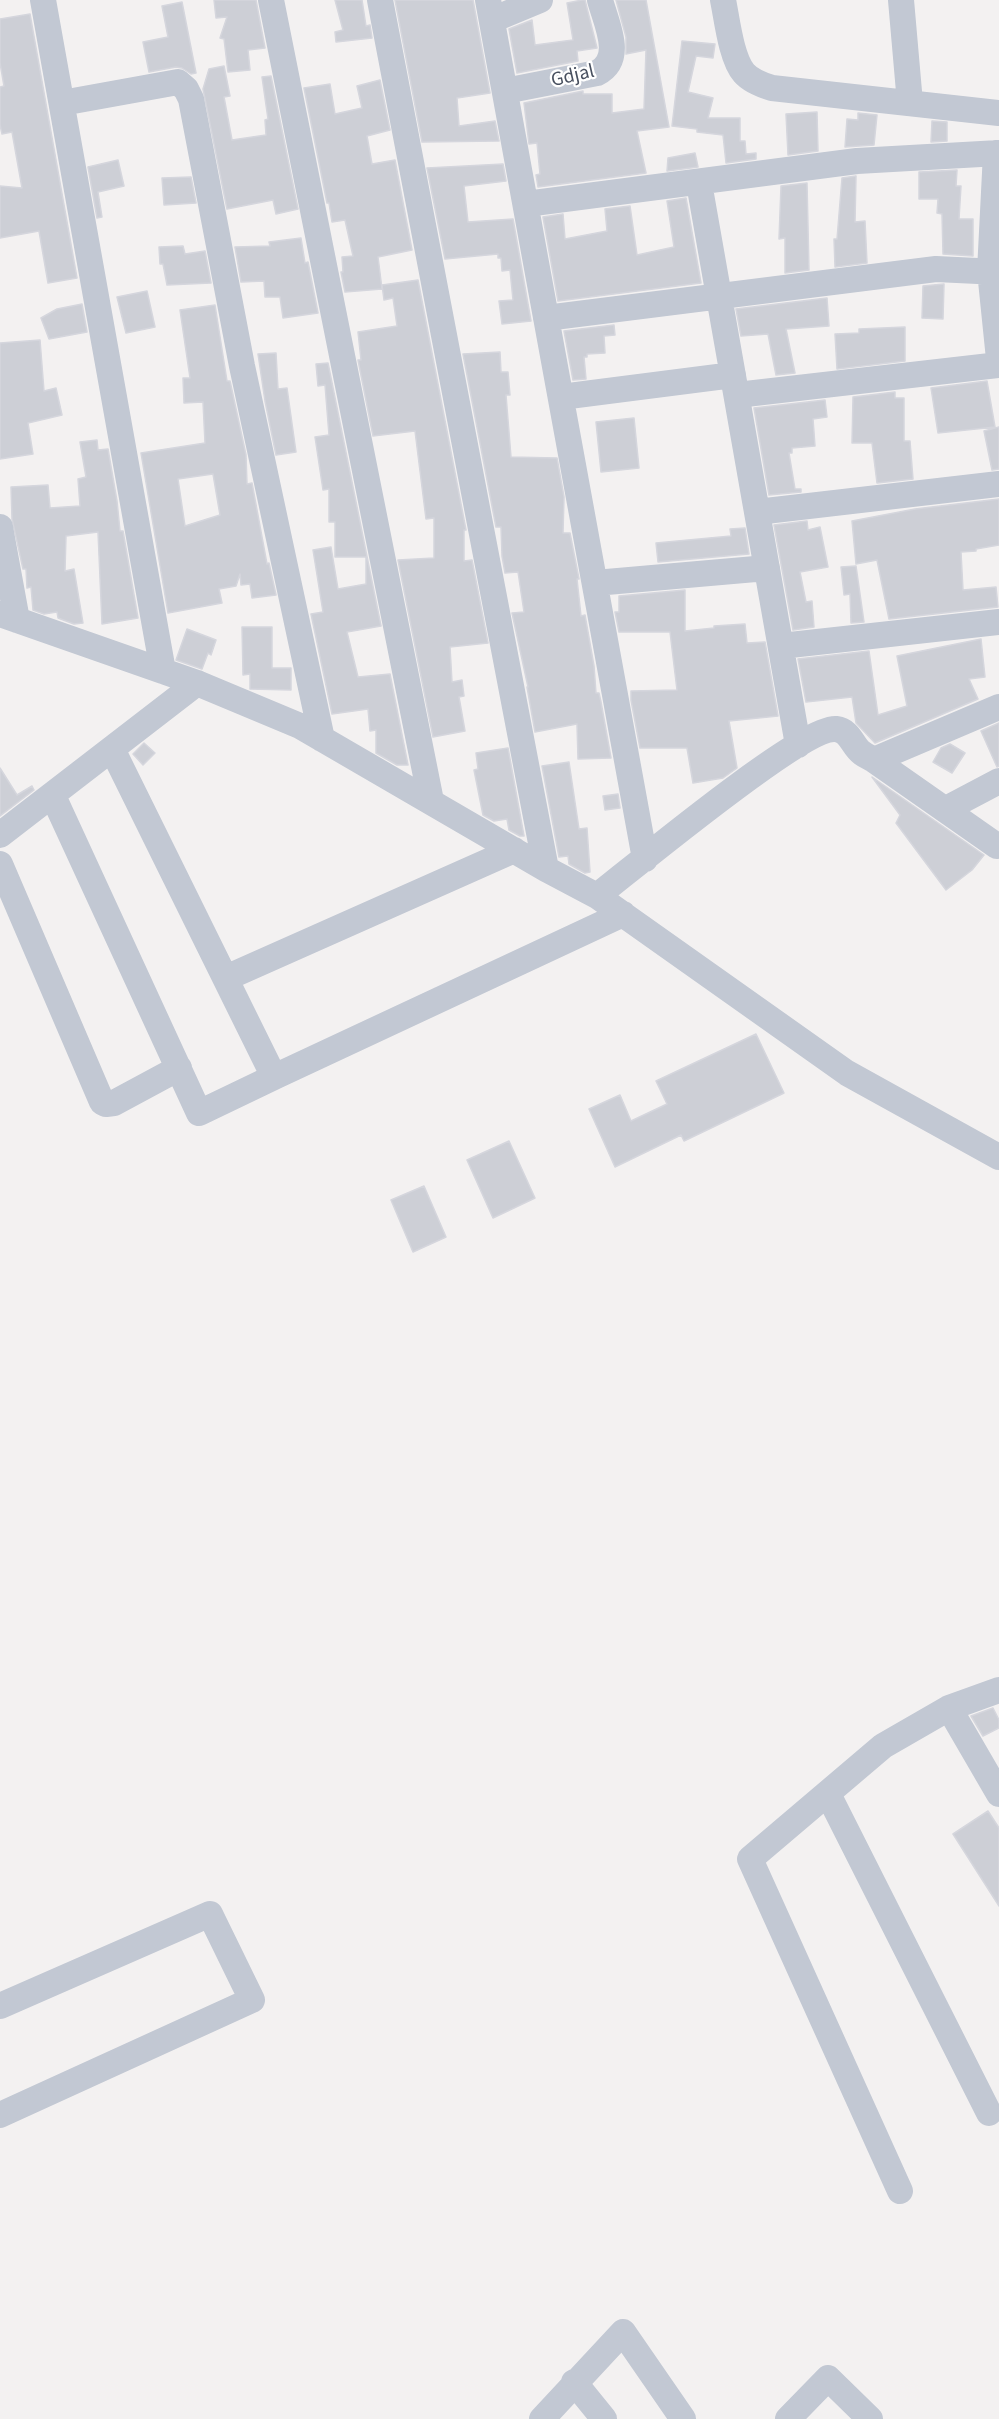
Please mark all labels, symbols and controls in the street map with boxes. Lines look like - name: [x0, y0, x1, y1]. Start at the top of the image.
- street label: Gdjal: [549, 60, 597, 94]

